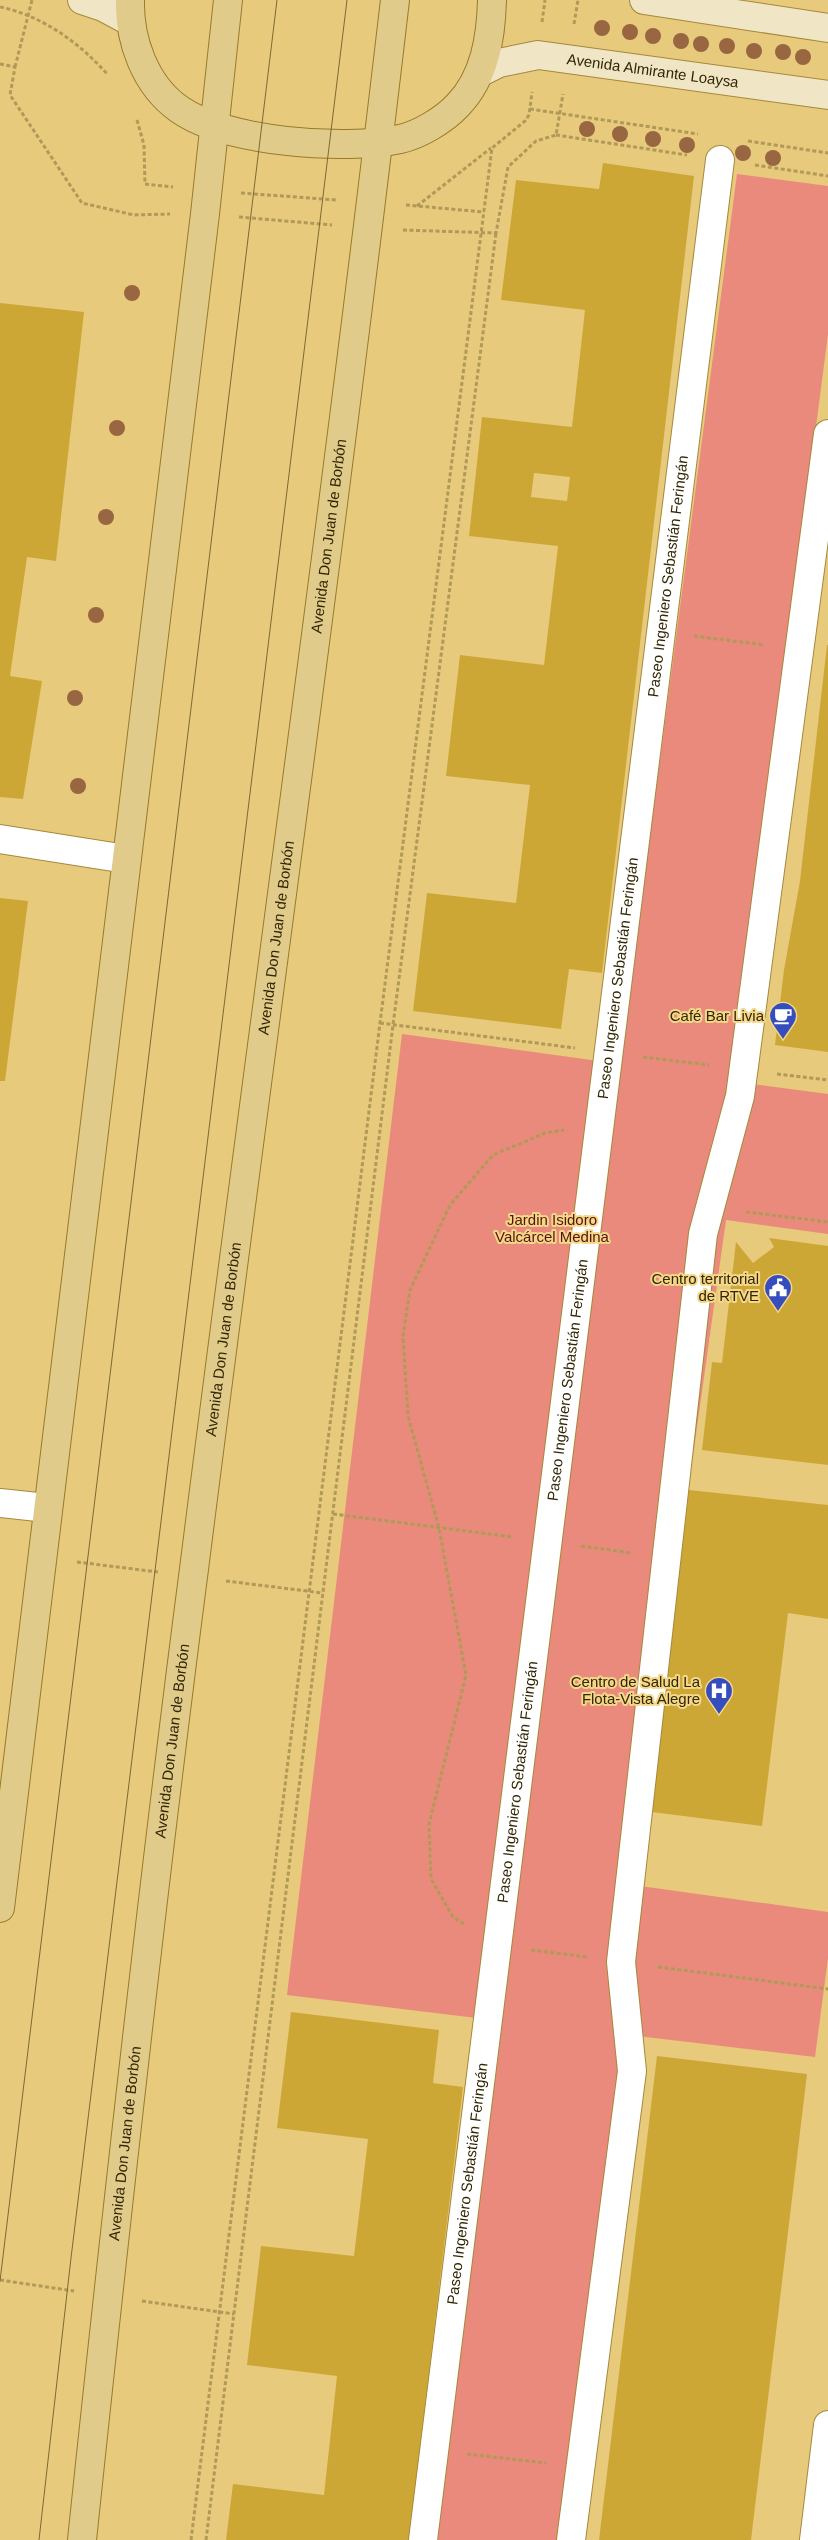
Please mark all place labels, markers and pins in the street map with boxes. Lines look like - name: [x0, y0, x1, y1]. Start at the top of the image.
- cafe icon: Café Bar Livia: [768, 1001, 798, 1040]
- place label: Café Bar Livia: [670, 1007, 765, 1024]
- place label: Centro territorial de RTVE: [651, 1270, 759, 1304]
- public building icon: Centro territorial de RTVE: [763, 1273, 793, 1312]
- place label: Centro de Salud La Flota-Vista Alegre: [571, 1673, 701, 1707]
- hospital icon: Centro de Salud La Flota-Vista Alegre: [704, 1676, 734, 1715]

